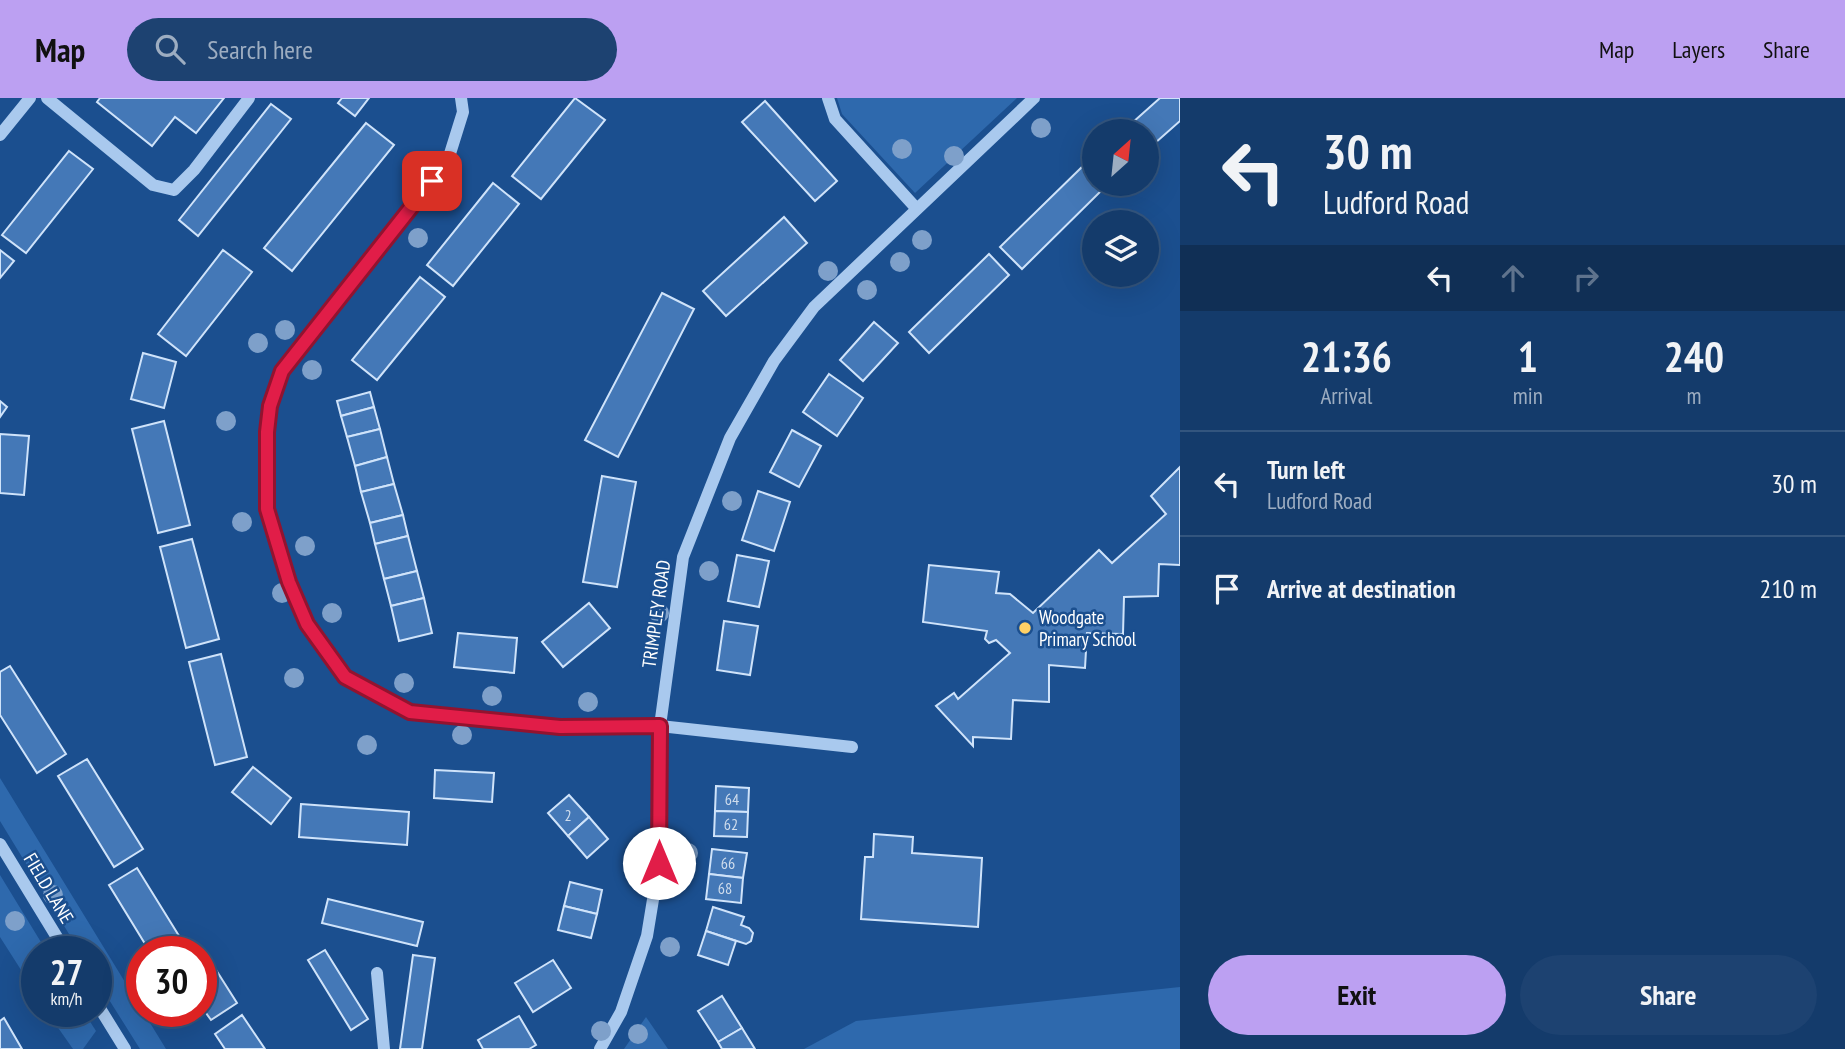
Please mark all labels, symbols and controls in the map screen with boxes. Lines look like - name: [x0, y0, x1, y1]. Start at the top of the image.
- search box: [127, 18, 617, 81]
- text: Map: [35, 28, 85, 71]
- icon: search: [151, 30, 189, 68]
- text: Search here: [207, 33, 313, 66]
- text: Map: [1599, 34, 1634, 65]
- text: Layers: [1672, 34, 1725, 65]
- text: Share: [1763, 34, 1810, 65]
- north arrow: [1082, 119, 1158, 196]
- map controls: [1082, 119, 1159, 287]
- text: 30 m: [1323, 119, 1412, 183]
- icon: left: [1208, 126, 1299, 217]
- pin: [402, 151, 462, 211]
- icon: arrive: [413, 162, 451, 200]
- text: Ludford Road: [1323, 181, 1469, 223]
- button: layers: [1082, 210, 1159, 287]
- icon: left: [1421, 259, 1459, 297]
- icon: ahead: [1494, 259, 1532, 297]
- icon: right: [1567, 259, 1605, 297]
- text: 21:36: [1301, 329, 1392, 384]
- text: 1: [1518, 329, 1538, 384]
- text: 240: [1664, 329, 1724, 384]
- text: Arrival: [1320, 381, 1372, 410]
- text: min: [1513, 381, 1543, 410]
- text: m: [1686, 381, 1701, 410]
- text: Turn left: [1267, 453, 1345, 486]
- icon: left: [1208, 465, 1246, 503]
- text: 30 m: [1771, 467, 1817, 500]
- text: Ludford Road: [1267, 486, 1372, 515]
- street label: TRIMPLEY ROAD: [637, 559, 675, 669]
- icon: arrive: [1208, 570, 1246, 608]
- text: Arrive at destination: [1267, 572, 1456, 605]
- text: 210 m: [1759, 572, 1817, 605]
- place label: Woodgate Primary School: [1039, 605, 1137, 651]
- marker: Woodgate Primary School: [1017, 620, 1033, 636]
- house number: 64: [725, 789, 739, 809]
- house number: 2: [564, 805, 572, 825]
- house number: 62: [724, 814, 738, 834]
- position arrow: [622, 826, 696, 900]
- street label: FIELD LANE: [19, 849, 79, 927]
- house number: 66: [721, 853, 735, 873]
- house number: 68: [718, 878, 732, 898]
- speed limit sign: 30: [126, 936, 217, 1027]
- text: 27: [50, 949, 83, 995]
- button: Exit: [1208, 955, 1506, 1035]
- button: Share: [1520, 955, 1817, 1035]
- text: km/h: [51, 987, 82, 1010]

